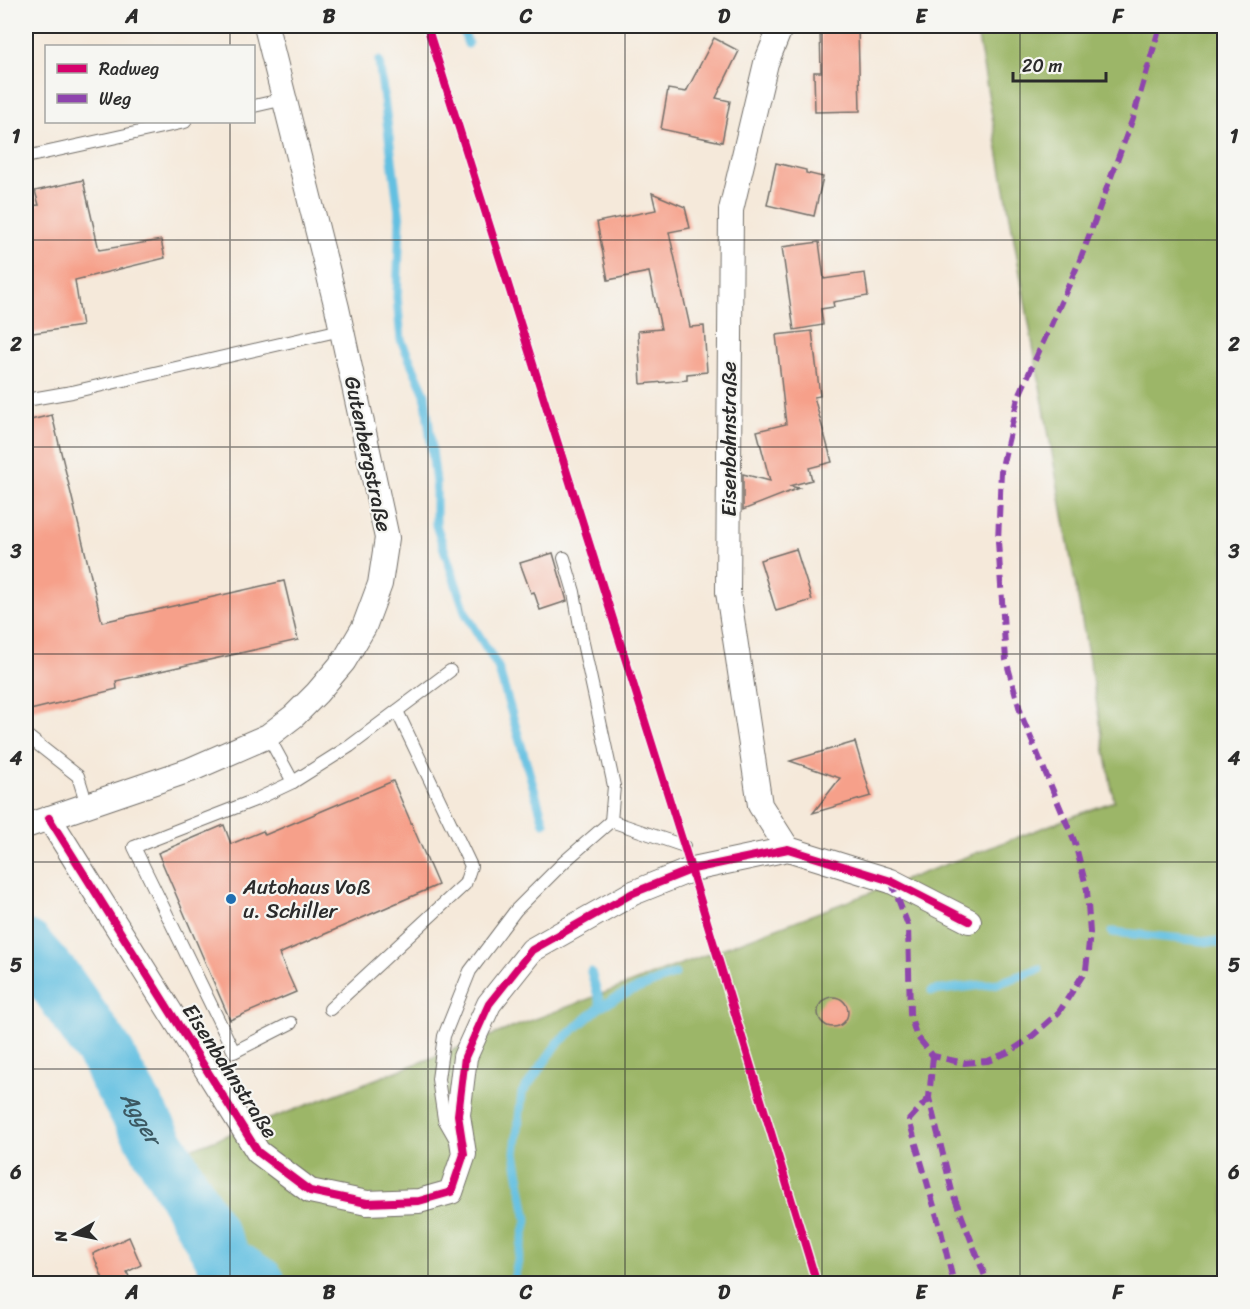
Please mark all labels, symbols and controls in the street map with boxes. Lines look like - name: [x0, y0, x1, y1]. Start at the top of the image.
- text: A: [124, 0, 139, 34]
- text: B: [323, 0, 336, 34]
- text: C: [519, 0, 533, 34]
- text: D: [718, 0, 731, 34]
- text: E: [915, 0, 928, 34]
- text: F: [1112, 0, 1125, 34]
- legend: [45, 45, 255, 123]
- scale bar: [1013, 45, 1106, 83]
- text: 20 m: [1022, 50, 1062, 82]
- text: Radweg: [99, 53, 159, 85]
- text: Weg: [99, 83, 131, 115]
- text: 1: [12, 119, 21, 154]
- text: 1: [1230, 119, 1239, 154]
- text: 2: [9, 327, 22, 362]
- text: 2: [1227, 327, 1240, 362]
- street label: Eisenbahnstraße: [710, 361, 748, 517]
- street label: Gutenbergstraße: [333, 373, 403, 536]
- text: 3: [10, 534, 22, 569]
- text: 3: [1228, 534, 1240, 569]
- text: 4: [9, 741, 23, 776]
- text: 4: [1227, 741, 1241, 776]
- place label: Autohaus Voß u. Schiller: [242, 868, 371, 930]
- marker: Autohaus Voß u. Schiller: [224, 892, 238, 906]
- text: 5: [10, 948, 22, 983]
- text: 5: [1228, 948, 1240, 983]
- street label: Eisenbahnstraße: [172, 995, 288, 1147]
- water label: Agger: [109, 1083, 174, 1156]
- text: 6: [9, 1155, 22, 1190]
- text: 6: [1227, 1155, 1240, 1190]
- north arrow: [45, 1204, 105, 1264]
- text: N: [45, 1228, 76, 1245]
- text: A: [124, 1275, 139, 1309]
- text: B: [323, 1275, 336, 1309]
- text: C: [519, 1275, 533, 1309]
- text: D: [718, 1275, 731, 1309]
- text: E: [915, 1275, 928, 1309]
- text: F: [1112, 1275, 1125, 1309]

